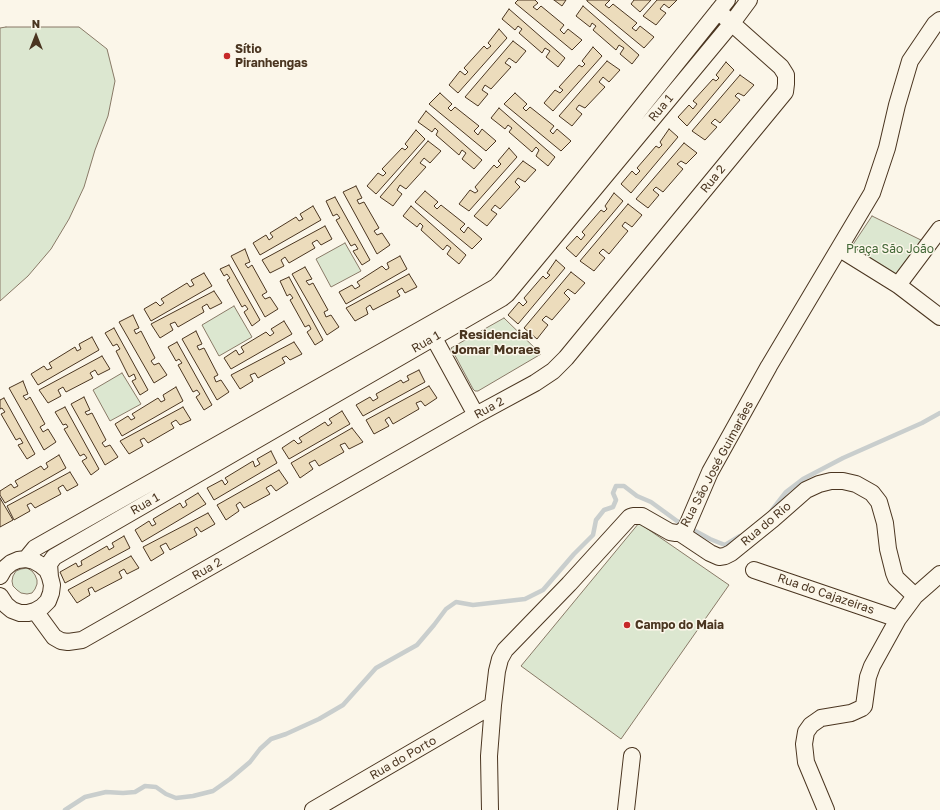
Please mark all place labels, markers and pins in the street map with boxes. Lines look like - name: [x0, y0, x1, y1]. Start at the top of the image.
- place label: Sítio Piranhengas: [235, 42, 308, 70]
- marker: Sítio Piranhengas: [222, 51, 232, 61]
- place label: Campo do Maia: [635, 618, 724, 632]
- marker: Campo do Maia: [622, 620, 632, 630]

